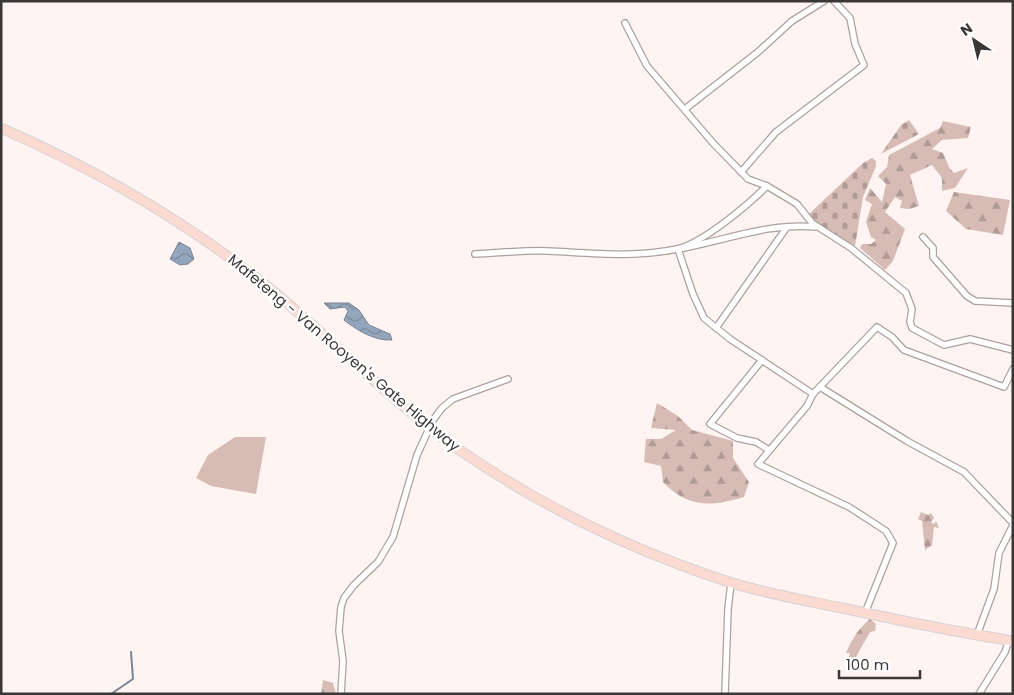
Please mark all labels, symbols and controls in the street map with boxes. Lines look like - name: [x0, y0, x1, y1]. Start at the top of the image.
- north arrow: [949, 15, 999, 65]
- text: N: [956, 18, 977, 41]
- street label: Mafeteng - Van Rooyen's Gate Highway: [224, 249, 465, 457]
- scale bar: [839, 648, 920, 680]
- text: 100 m: [846, 654, 889, 675]

